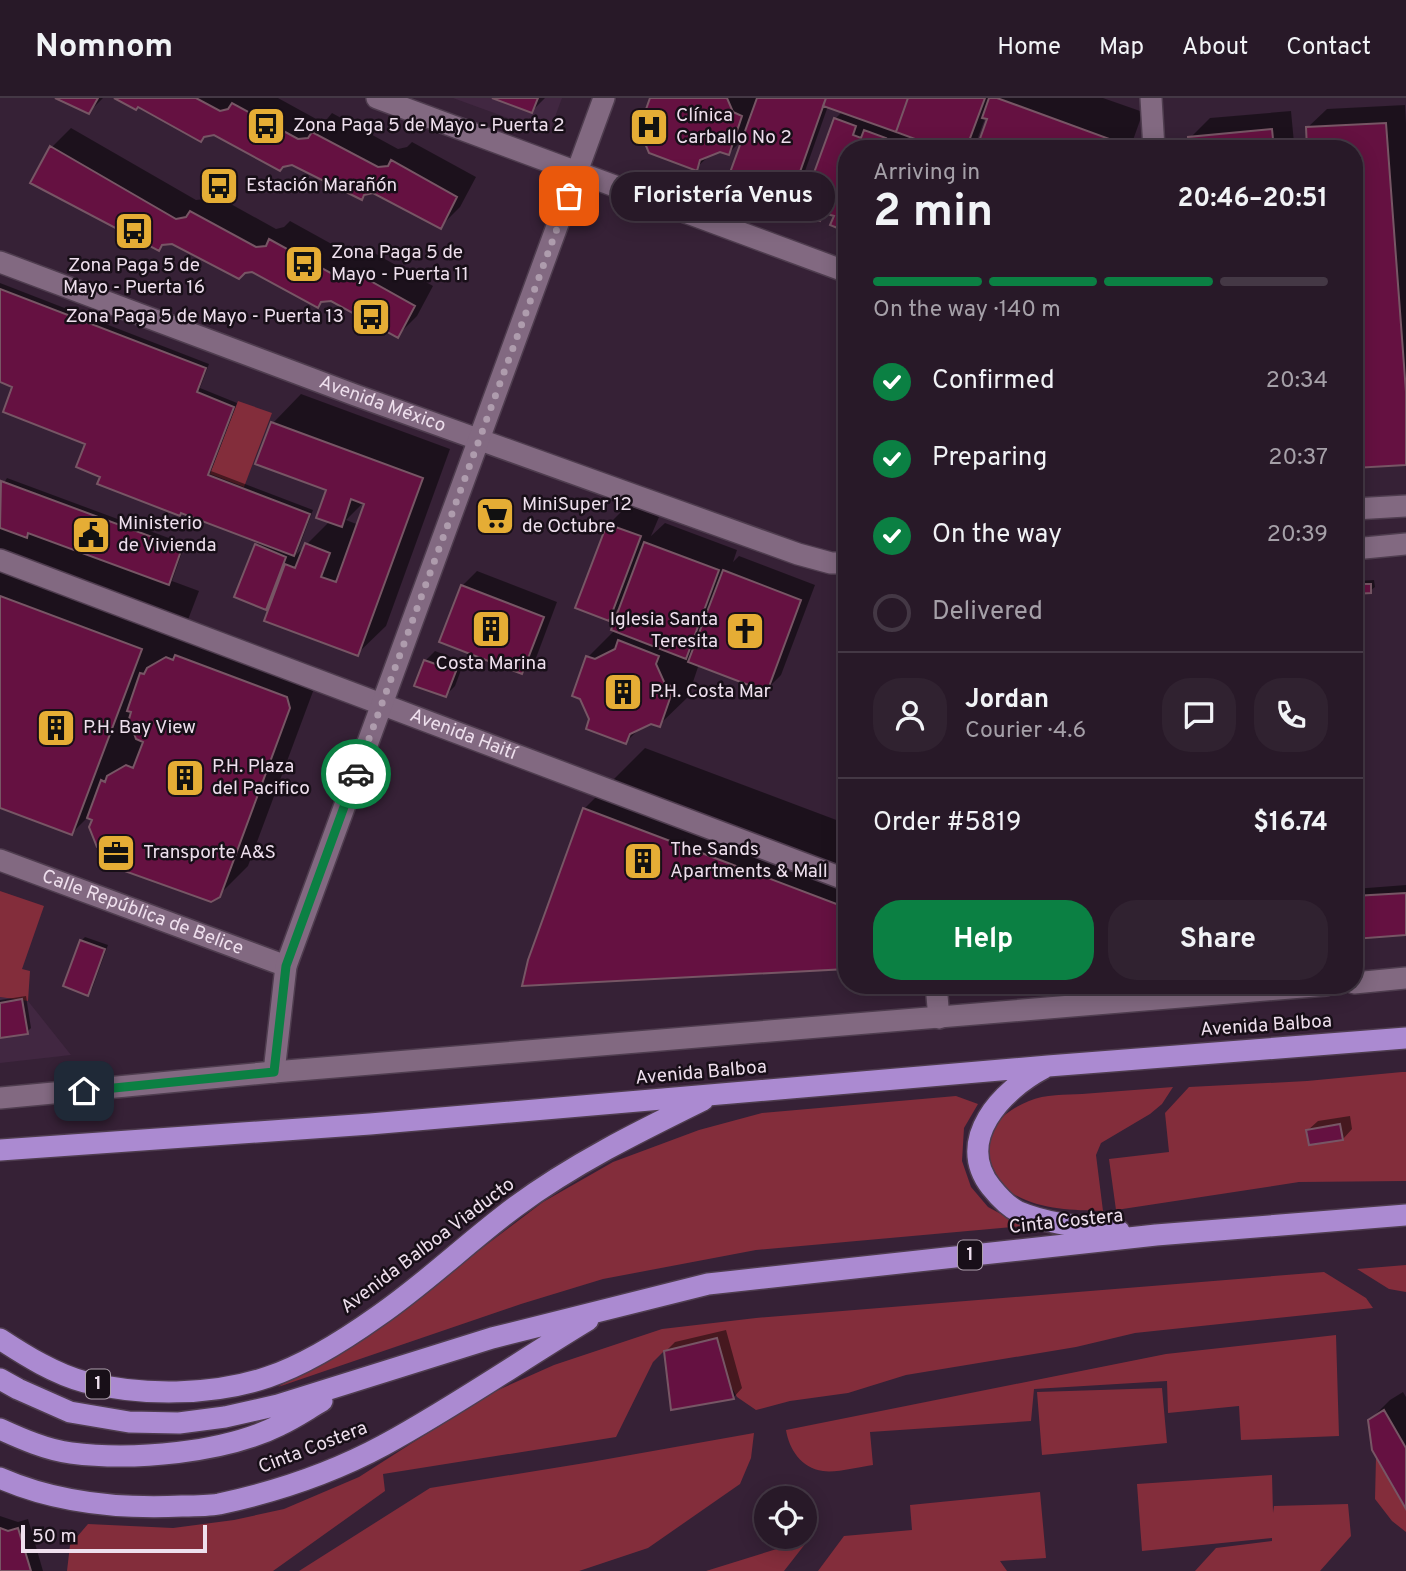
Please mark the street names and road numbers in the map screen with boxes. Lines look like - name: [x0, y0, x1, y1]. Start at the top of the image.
- street label: Avenida México: [315, 371, 449, 439]
- street label: Avenida Haití: [406, 704, 522, 767]
- street label: Calle República de Belice: [38, 865, 247, 961]
- street label: Avenida Balboa: [1199, 1009, 1333, 1043]
- street label: Avenida Balboa: [634, 1055, 768, 1091]
- street label: Avenida Balboa Viaducto: [336, 1173, 520, 1319]
- street label: Cinta Costera: [1008, 1204, 1124, 1240]
- road number: 1: [958, 1240, 982, 1270]
- road number: 1: [86, 1370, 110, 1399]
- street label: Cinta Costera: [255, 1416, 371, 1480]

